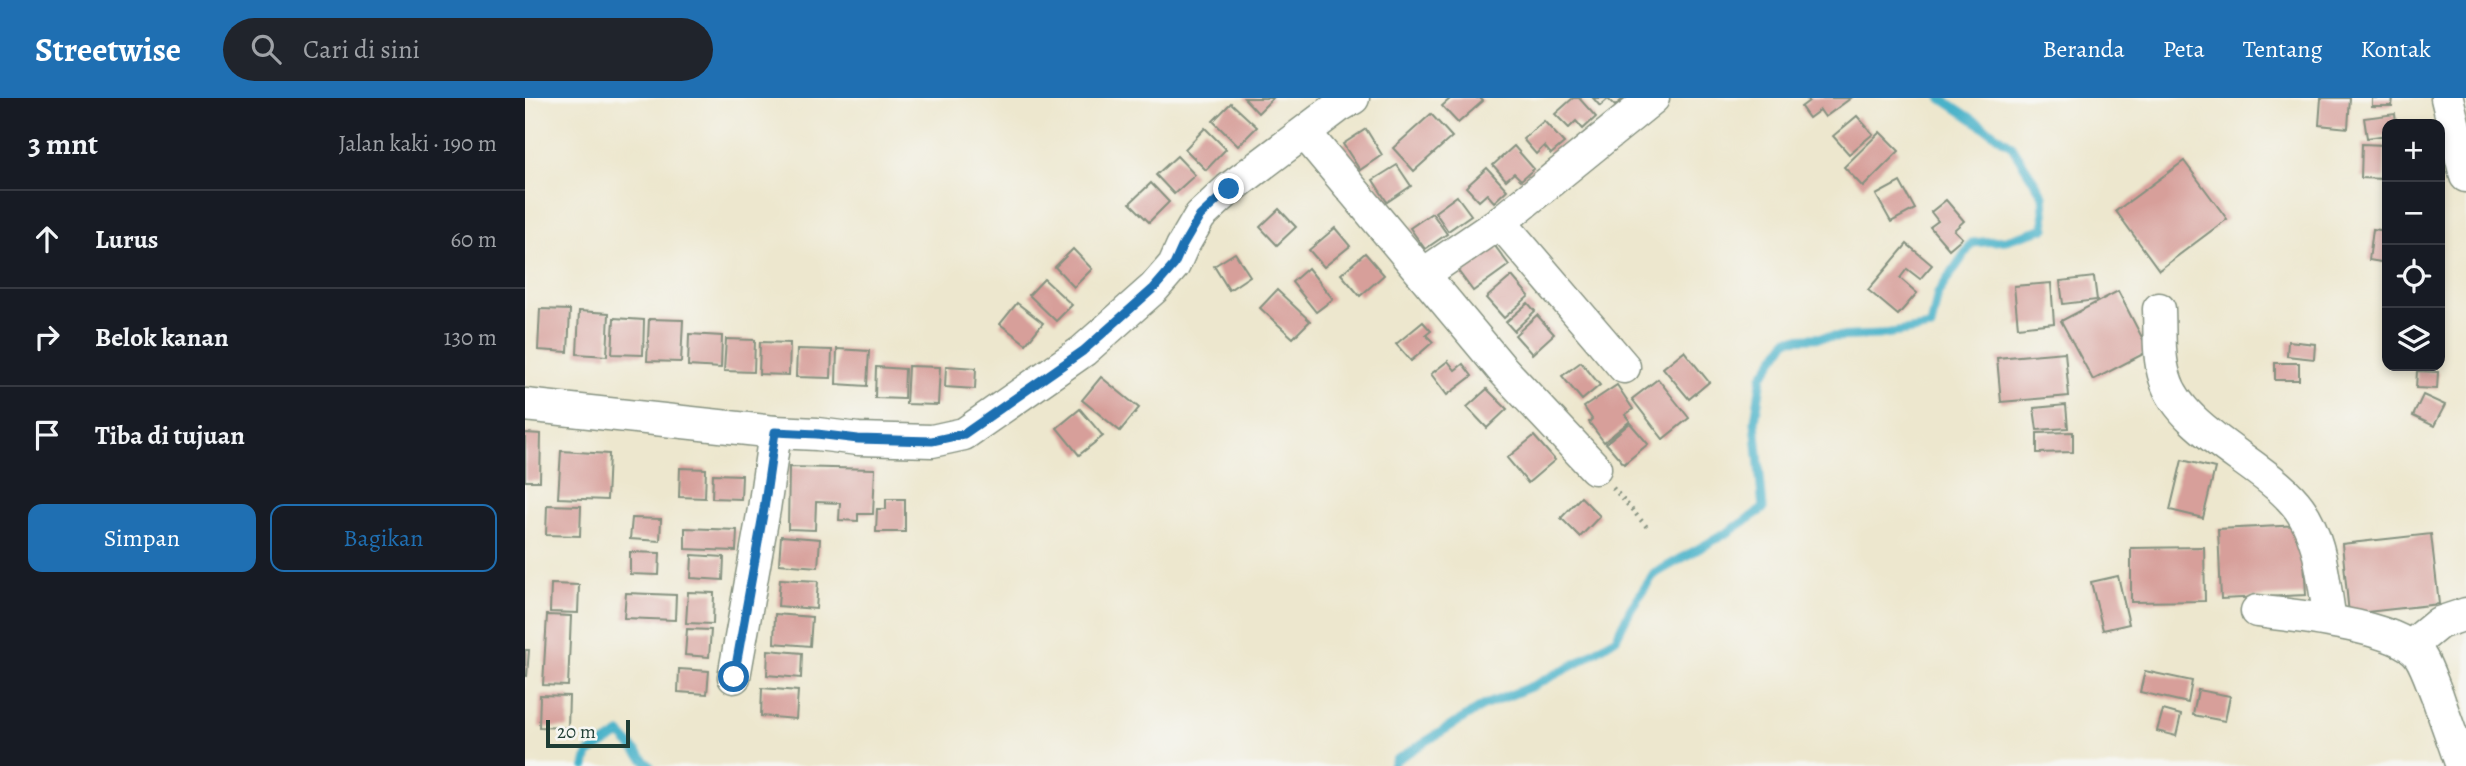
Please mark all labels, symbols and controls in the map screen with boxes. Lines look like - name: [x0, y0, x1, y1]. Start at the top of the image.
- search box: [223, 18, 713, 81]
- text: Streetwise: [35, 27, 181, 72]
- icon: search: [247, 30, 285, 68]
- text: Cari di sini: [303, 32, 420, 67]
- text: Beranda: [2042, 33, 2125, 65]
- text: Peta: [2163, 33, 2205, 65]
- text: Tentang: [2243, 33, 2323, 65]
- text: Kontak: [2361, 33, 2431, 65]
- map controls: [2382, 119, 2445, 371]
- button: +: [2382, 119, 2445, 182]
- text: 3 mnt: [28, 124, 98, 164]
- text: Jalan kaki · 190 m: [338, 128, 497, 159]
- route end: [1213, 173, 1244, 204]
- button: −: [2382, 182, 2445, 245]
- icon: ahead: [28, 220, 66, 258]
- text: Lurus: [95, 222, 158, 257]
- text: 60 m: [450, 224, 497, 255]
- button: locate: [2382, 245, 2445, 308]
- button: layers: [2382, 308, 2445, 371]
- icon: right: [28, 318, 66, 356]
- text: Belok kanan: [95, 320, 229, 355]
- text: 130 m: [444, 322, 497, 353]
- icon: arrive: [28, 416, 66, 454]
- text: Tiba di tujuan: [95, 418, 245, 453]
- button: Simpan: [28, 504, 256, 572]
- button: Bagikan: [270, 504, 497, 572]
- route start: [718, 661, 749, 692]
- scale bar: [546, 717, 630, 749]
- text: 20 m: [557, 719, 596, 745]

